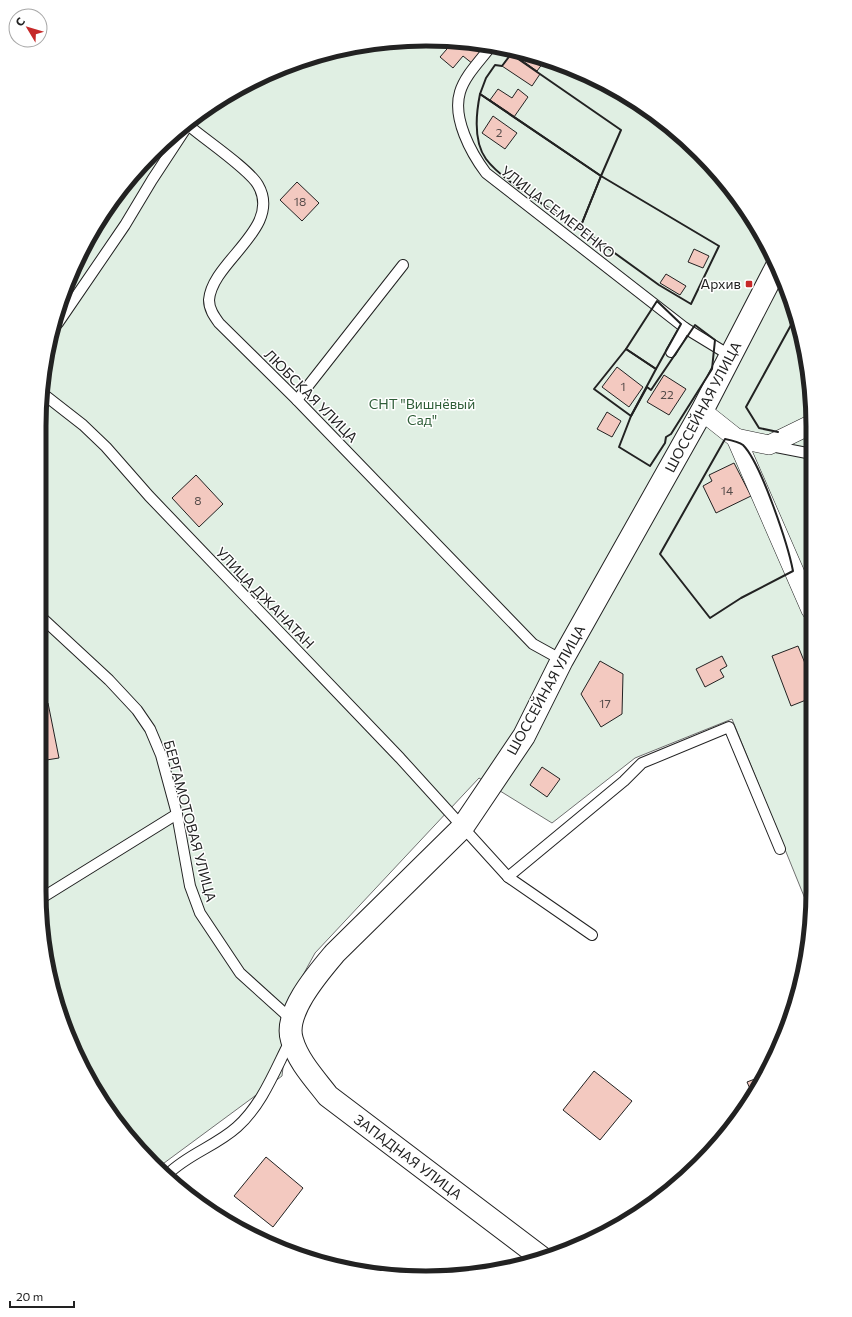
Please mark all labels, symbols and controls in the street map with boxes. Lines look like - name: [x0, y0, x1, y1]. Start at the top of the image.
- north arrow: [8, 8, 48, 48]
- text: С: [12, 14, 27, 29]
- house number: 2: [496, 125, 503, 139]
- street label: УЛИЦА СЕМЕРЕНКО: [498, 162, 619, 261]
- house number: 18: [294, 194, 306, 208]
- place label: Архив: [701, 275, 741, 292]
- marker: Архив: [744, 279, 754, 289]
- street label: ШОССЕЙНАЯ УЛИЦА: [661, 338, 744, 475]
- street label: ЛЮБСКАЯ УЛИЦА: [261, 346, 362, 446]
- house number: 1: [620, 379, 626, 393]
- house number: 22: [660, 387, 674, 401]
- park label: СНТ "Вишнёвый Сад": [369, 395, 475, 428]
- house number: 14: [721, 483, 733, 497]
- house number: 8: [194, 493, 202, 507]
- street label: УЛИЦА ДЖАНАТАН: [213, 543, 318, 652]
- street label: ШОССЕЙНАЯ УЛИЦА: [503, 622, 589, 758]
- house number: 17: [599, 696, 611, 710]
- street label: БЕРГАМОТОВАЯ УЛИЦА: [161, 738, 220, 904]
- street label: ЗАПАДНАЯ УЛИЦА: [351, 1111, 466, 1203]
- scale bar: [10, 1283, 74, 1309]
- text: 20 m: [16, 1289, 43, 1303]

